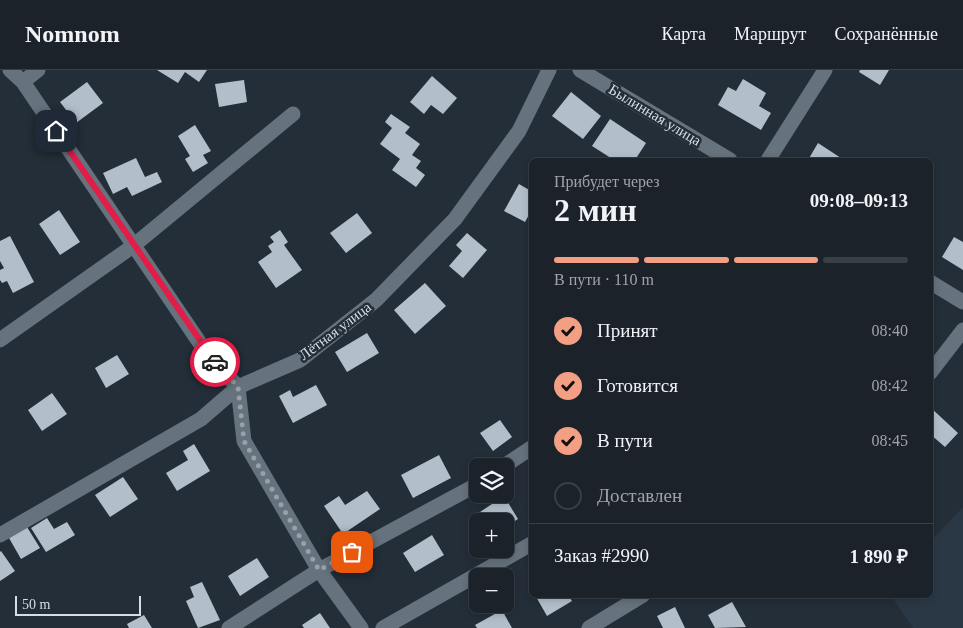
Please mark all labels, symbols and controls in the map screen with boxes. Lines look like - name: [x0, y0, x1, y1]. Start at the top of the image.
- text: Nomnom: [25, 21, 120, 47]
- text: Карта: [661, 24, 706, 44]
- text: Маршрут: [734, 24, 806, 44]
- text: Сохранённые: [834, 24, 938, 44]
- street label: Былинная улица: [606, 81, 704, 149]
- pin: [35, 110, 77, 152]
- icon: home: [42, 117, 70, 145]
- text: Прибудет через: [554, 173, 660, 190]
- text: 09:08–09:13: [810, 190, 908, 211]
- text: 2 мин: [554, 192, 637, 228]
- text: В пути · 110 m: [554, 271, 654, 288]
- street label: Лётная улица: [296, 299, 374, 363]
- icon: check: [554, 317, 582, 345]
- text: Принят: [597, 320, 658, 341]
- text: 08:40: [872, 322, 908, 339]
- courier: [190, 337, 240, 387]
- icon: car: [201, 348, 229, 376]
- icon: check: [554, 372, 582, 400]
- text: Готовится: [597, 375, 678, 396]
- text: 08:42: [872, 377, 908, 394]
- icon: check: [554, 427, 582, 455]
- text: В пути: [597, 430, 653, 451]
- text: 08:45: [872, 432, 908, 449]
- map controls: [469, 458, 514, 613]
- button: layers: [469, 458, 514, 503]
- text: Доставлен: [597, 485, 682, 506]
- button: +: [469, 513, 514, 558]
- pin: [331, 531, 373, 573]
- icon: bag: [338, 538, 366, 566]
- text: Заказ #2990: [554, 545, 649, 566]
- text: 1 890 ₽: [849, 546, 908, 567]
- button: −: [469, 568, 514, 613]
- scale bar: [15, 593, 141, 616]
- text: 50 m: [22, 597, 50, 612]

